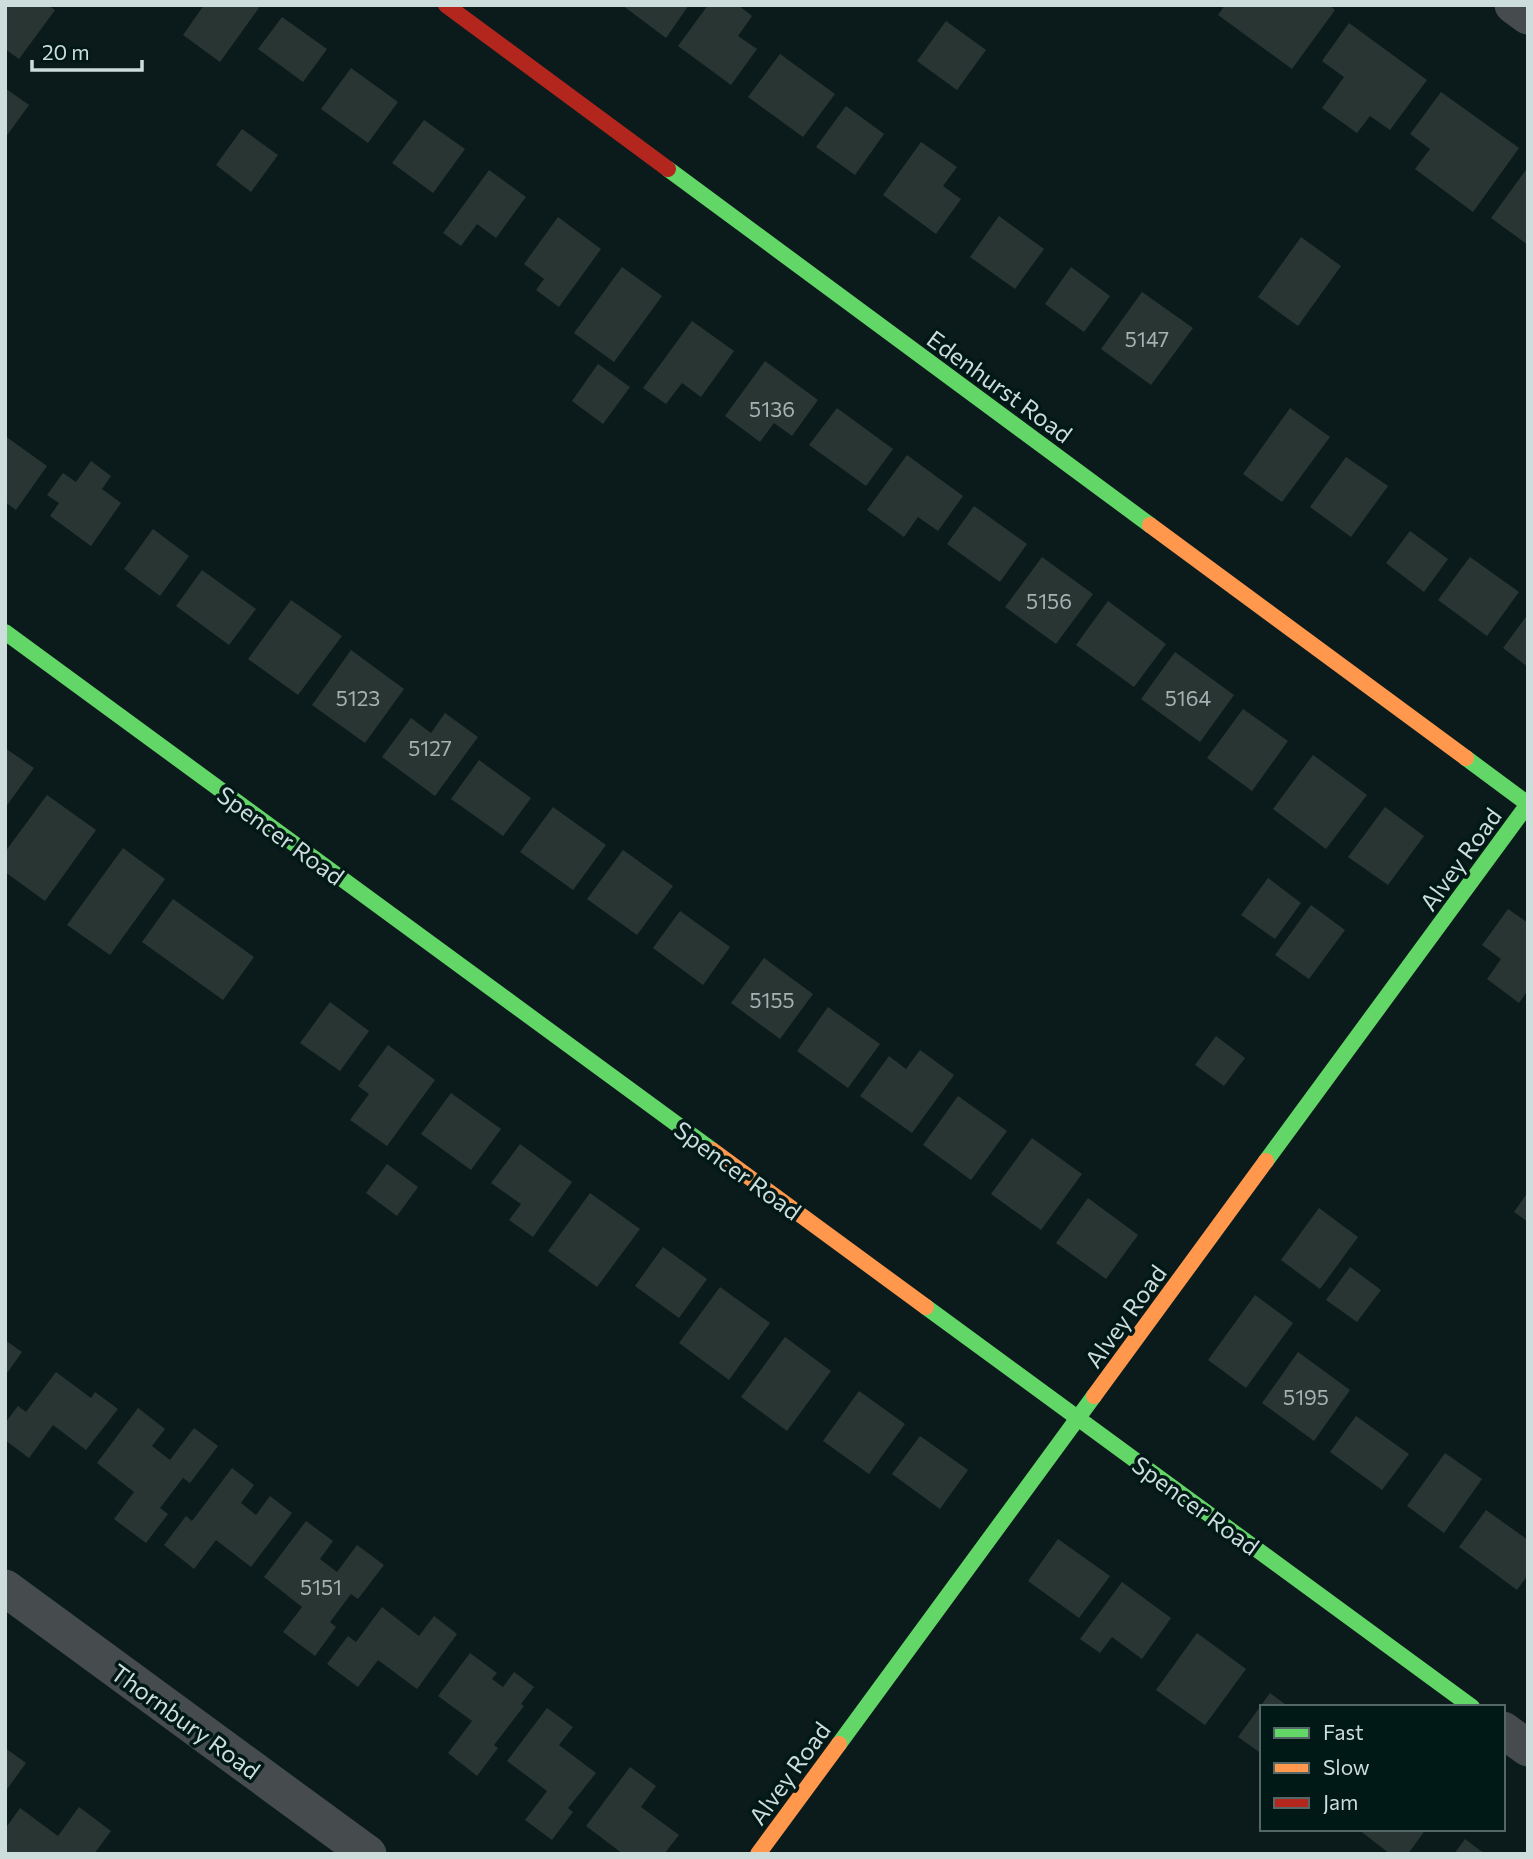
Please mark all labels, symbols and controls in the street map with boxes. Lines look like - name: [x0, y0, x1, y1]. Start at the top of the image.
- scale bar: [32, 28, 142, 72]
- text: 20 m: [42, 39, 90, 64]
- street label: Edenhurst Road: [922, 324, 1078, 448]
- house number: 5147: [1125, 326, 1169, 351]
- house number: 5136: [749, 396, 795, 421]
- house number: 5156: [1026, 588, 1072, 613]
- house number: 5123: [336, 685, 380, 710]
- house number: 5164: [1165, 685, 1212, 710]
- house number: 5127: [408, 735, 452, 760]
- street label: Spencer Road: [212, 779, 350, 891]
- street label: Alvey Road: [1413, 802, 1507, 916]
- house number: 5155: [749, 987, 795, 1012]
- street label: Spencer Road: [669, 1114, 807, 1226]
- street label: Alvey Road: [1078, 1259, 1172, 1373]
- house number: 5195: [1283, 1384, 1329, 1409]
- street label: Spencer Road: [1127, 1449, 1265, 1561]
- house number: 5151: [300, 1574, 342, 1599]
- street label: Thornbury Road: [106, 1657, 266, 1785]
- legend: [1260, 1705, 1505, 1831]
- street label: Alvey Road: [742, 1716, 836, 1830]
- text: Fast: [1323, 1719, 1364, 1744]
- text: Slow: [1323, 1754, 1370, 1779]
- text: Jam: [1323, 1789, 1358, 1814]

